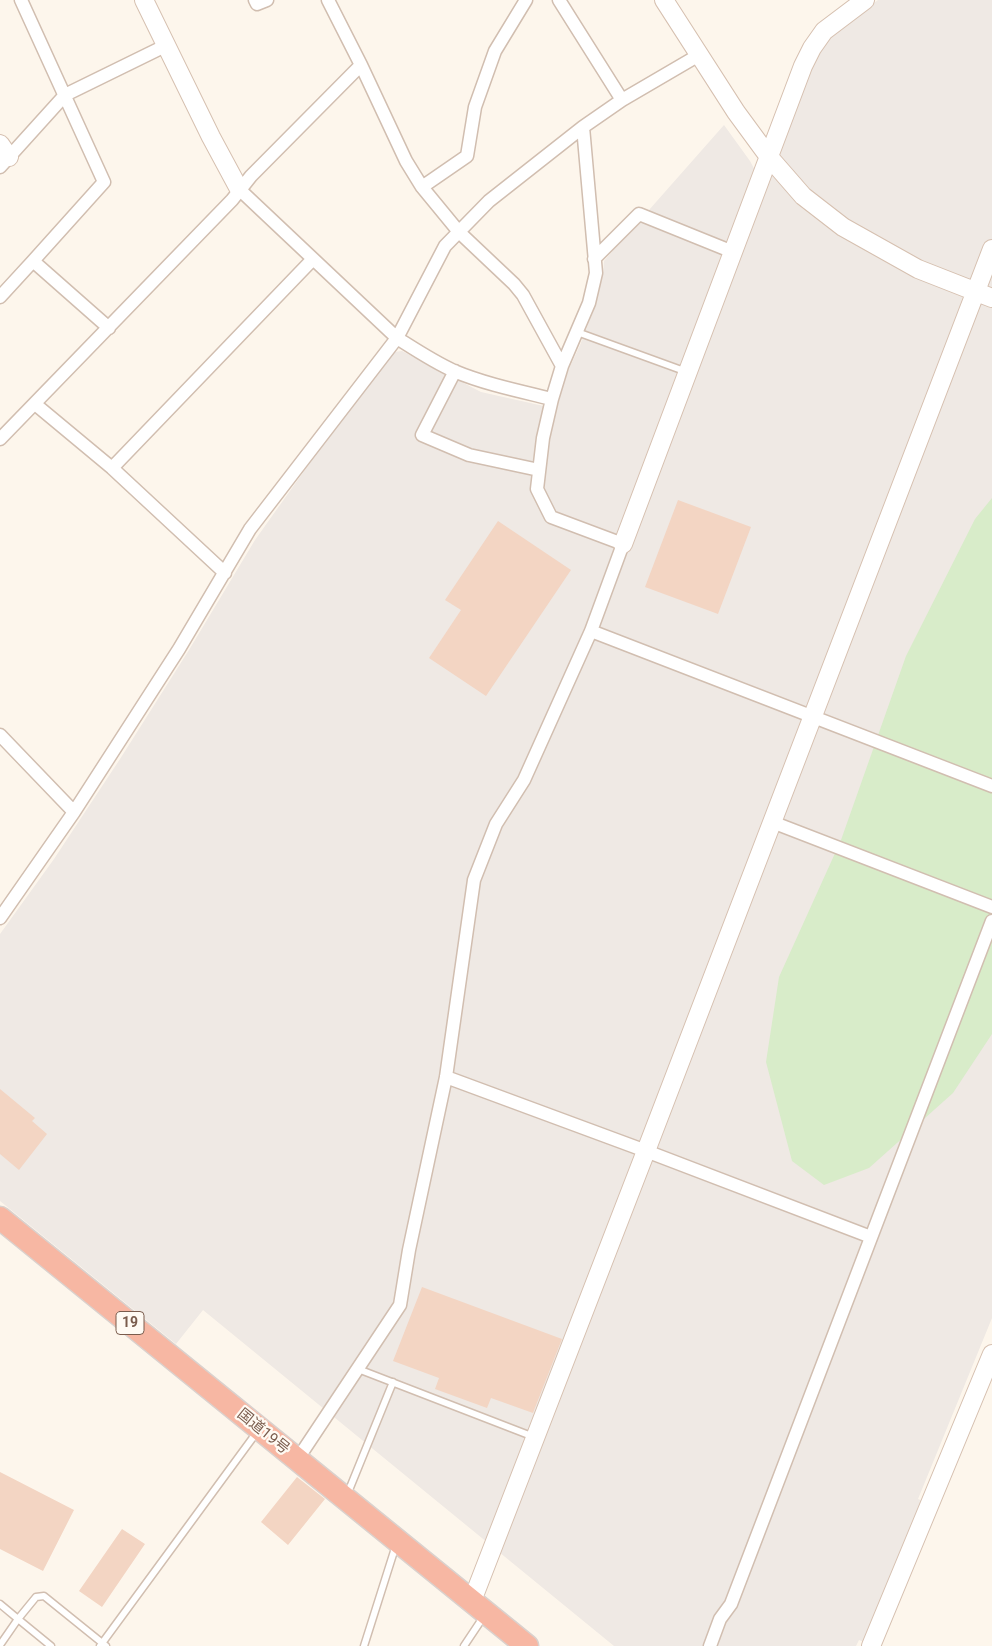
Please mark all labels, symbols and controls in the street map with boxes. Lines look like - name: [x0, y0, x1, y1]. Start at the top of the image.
- road number: 19: [116, 1312, 144, 1335]
- street label: 国道19号: [233, 1406, 293, 1458]

